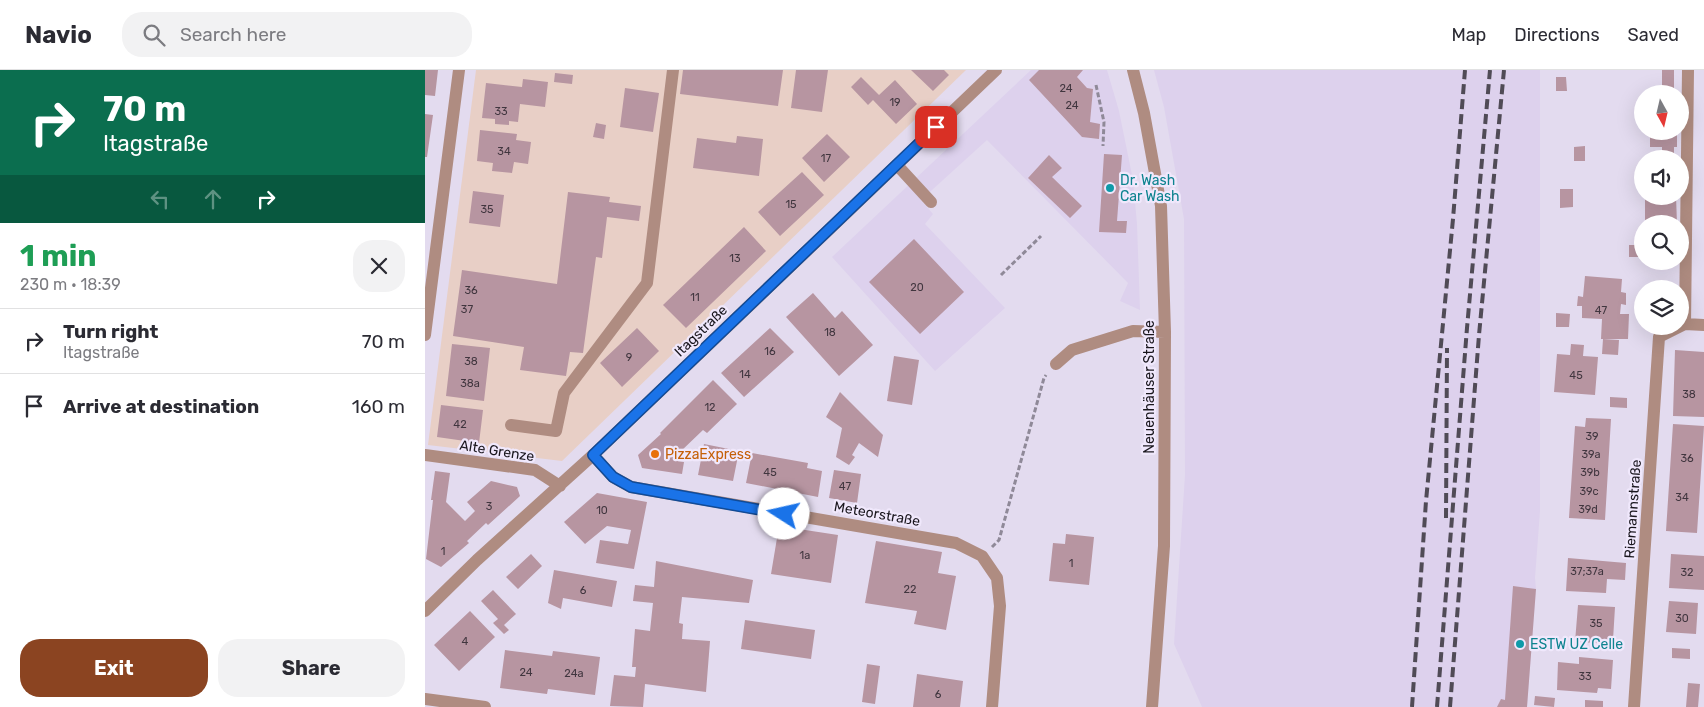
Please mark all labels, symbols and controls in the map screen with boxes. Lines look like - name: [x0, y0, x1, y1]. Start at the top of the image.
- search box: [122, 12, 472, 57]
- text: Navio: [25, 21, 92, 49]
- icon: search: [140, 21, 168, 49]
- text: Search here: [180, 23, 286, 46]
- text: Map: [1451, 24, 1486, 46]
- text: Directions: [1514, 24, 1600, 46]
- text: Saved: [1628, 24, 1679, 46]
- house number: 24: [1059, 82, 1073, 95]
- north arrow: [1634, 85, 1689, 140]
- map controls: [1634, 85, 1689, 335]
- text: 70 m: [103, 88, 186, 130]
- icon: right: [20, 90, 85, 155]
- house number: 19: [889, 96, 901, 109]
- house number: 24: [1065, 99, 1079, 112]
- house number: 33: [494, 105, 508, 118]
- pin: [915, 106, 957, 148]
- icon: arrive: [922, 113, 950, 141]
- text: Itagstraße: [103, 130, 208, 157]
- house number: 34: [497, 145, 511, 158]
- button: sound: [1634, 150, 1689, 205]
- house number: 17: [821, 152, 832, 165]
- place label: Dr. Wash Car Wash: [1120, 172, 1180, 205]
- marker: Dr. Wash Car Wash: [1104, 182, 1116, 194]
- icon: left: [146, 185, 174, 213]
- icon: ahead: [199, 185, 227, 213]
- icon: right: [252, 185, 280, 213]
- house number: 15: [785, 198, 797, 211]
- house number: 35: [480, 203, 494, 216]
- button: search: [1634, 215, 1689, 270]
- text: 1 min: [20, 238, 97, 274]
- button: close: [353, 240, 405, 292]
- house number: 13: [729, 252, 741, 265]
- text: 230 m · 18:39: [20, 275, 121, 294]
- button: layers: [1634, 280, 1689, 335]
- house number: 20: [910, 281, 924, 294]
- house number: 36: [464, 284, 478, 297]
- house number: 11: [690, 291, 700, 304]
- street label: Itagstraße: [671, 302, 731, 360]
- house number: 37: [461, 303, 473, 316]
- house number: 47: [1595, 304, 1607, 317]
- text: Turn right: [63, 320, 158, 343]
- street label: Neuenhäuser Straße: [1141, 320, 1158, 454]
- house number: 18: [824, 326, 836, 339]
- icon: right: [20, 327, 48, 355]
- text: 70 m: [362, 330, 405, 353]
- text: Itagstraße: [63, 343, 140, 362]
- house number: 16: [764, 345, 776, 358]
- house number: 9: [626, 351, 632, 364]
- house number: 38: [464, 355, 478, 368]
- house number: 14: [739, 368, 751, 381]
- house number: 45: [1569, 369, 1583, 382]
- house number: 38a: [460, 377, 480, 390]
- house number: 38: [1682, 388, 1696, 401]
- icon: arrive: [20, 392, 48, 420]
- text: Arrive at destination: [63, 395, 259, 418]
- text: 160 m: [352, 395, 405, 418]
- house number: 12: [704, 401, 716, 414]
- house number: 42: [453, 418, 467, 431]
- house number: 39: [1585, 430, 1599, 443]
- street label: Alte Grenze: [458, 437, 536, 465]
- place label: PizzaExpress: [665, 446, 751, 463]
- marker: PizzaExpress: [649, 448, 661, 460]
- house number: 39a: [1581, 448, 1601, 461]
- house number: 36: [1680, 452, 1694, 465]
- street label: Riemannstraße: [1621, 459, 1645, 559]
- house number: 45: [763, 466, 777, 479]
- house number: 39b: [1580, 466, 1600, 479]
- house number: 47: [839, 480, 851, 493]
- house number: 39c: [1579, 485, 1599, 498]
- position arrow: [757, 487, 809, 539]
- house number: 34: [1675, 491, 1689, 504]
- street label: Meteorstraße: [833, 498, 922, 530]
- house number: 3: [486, 500, 493, 513]
- house number: 39d: [1578, 503, 1598, 516]
- house number: 10: [596, 504, 608, 517]
- house number: 1: [441, 545, 445, 558]
- house number: 1a: [800, 549, 810, 562]
- house number: 1: [1069, 557, 1073, 570]
- house number: 37;37a: [1570, 565, 1604, 578]
- house number: 32: [1680, 566, 1694, 579]
- house number: 22: [904, 583, 916, 596]
- house number: 6: [580, 584, 587, 597]
- house number: 30: [1675, 612, 1689, 625]
- house number: 35: [1589, 617, 1603, 630]
- house number: 4: [462, 635, 469, 648]
- place label: ESTW UZ Celle: [1530, 636, 1623, 653]
- marker: ESTW UZ Celle: [1514, 638, 1526, 650]
- button: Exit: [20, 639, 208, 697]
- button: Share: [218, 639, 405, 697]
- house number: 24: [519, 666, 533, 679]
- house number: 24a: [564, 667, 584, 680]
- house number: 33: [1578, 670, 1592, 683]
- house number: 6: [935, 688, 942, 701]

